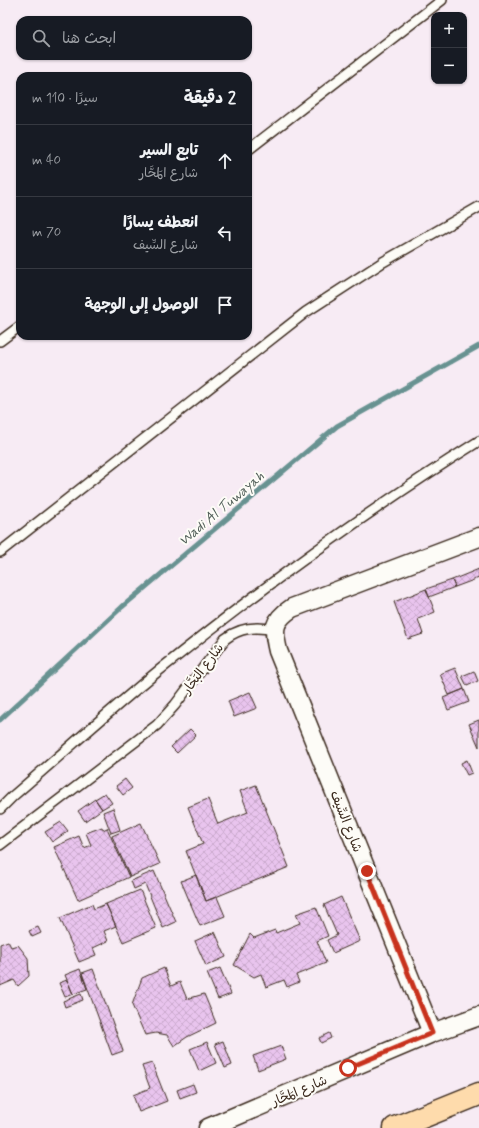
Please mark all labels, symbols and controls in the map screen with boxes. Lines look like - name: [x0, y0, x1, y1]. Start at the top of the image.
- map controls: [431, 12, 467, 84]
- button: +: [431, 12, 467, 48]
- search box: [16, 16, 252, 60]
- icon: search: [30, 27, 52, 49]
- text: ابحث هنا: [62, 29, 116, 49]
- button: −: [431, 48, 467, 84]
- text: 2 دقيقة: [184, 87, 236, 109]
- text: سيرًا · 110 m: [32, 90, 98, 107]
- text: تابع السير: [140, 141, 198, 161]
- icon: ahead: [214, 150, 236, 172]
- text: 40 m: [32, 152, 61, 169]
- text: شارع المَحَّار: [139, 165, 198, 182]
- text: انعطف يسارًا: [123, 213, 198, 233]
- icon: left: [214, 222, 236, 244]
- text: 70 m: [32, 224, 61, 241]
- text: شارع السِّيف: [133, 237, 198, 254]
- icon: arrive: [214, 294, 236, 316]
- text: الوصول إلى الوجهة: [84, 295, 198, 315]
- water label: Wadi Al Tuwayah: [175, 468, 268, 550]
- street label: شارع البَحَّار: [178, 640, 228, 698]
- street label: شارع السِّيف: [326, 788, 366, 855]
- route end: [358, 862, 376, 880]
- route start: [339, 1059, 357, 1077]
- street label: شارع المَحَّار: [268, 1072, 330, 1111]

